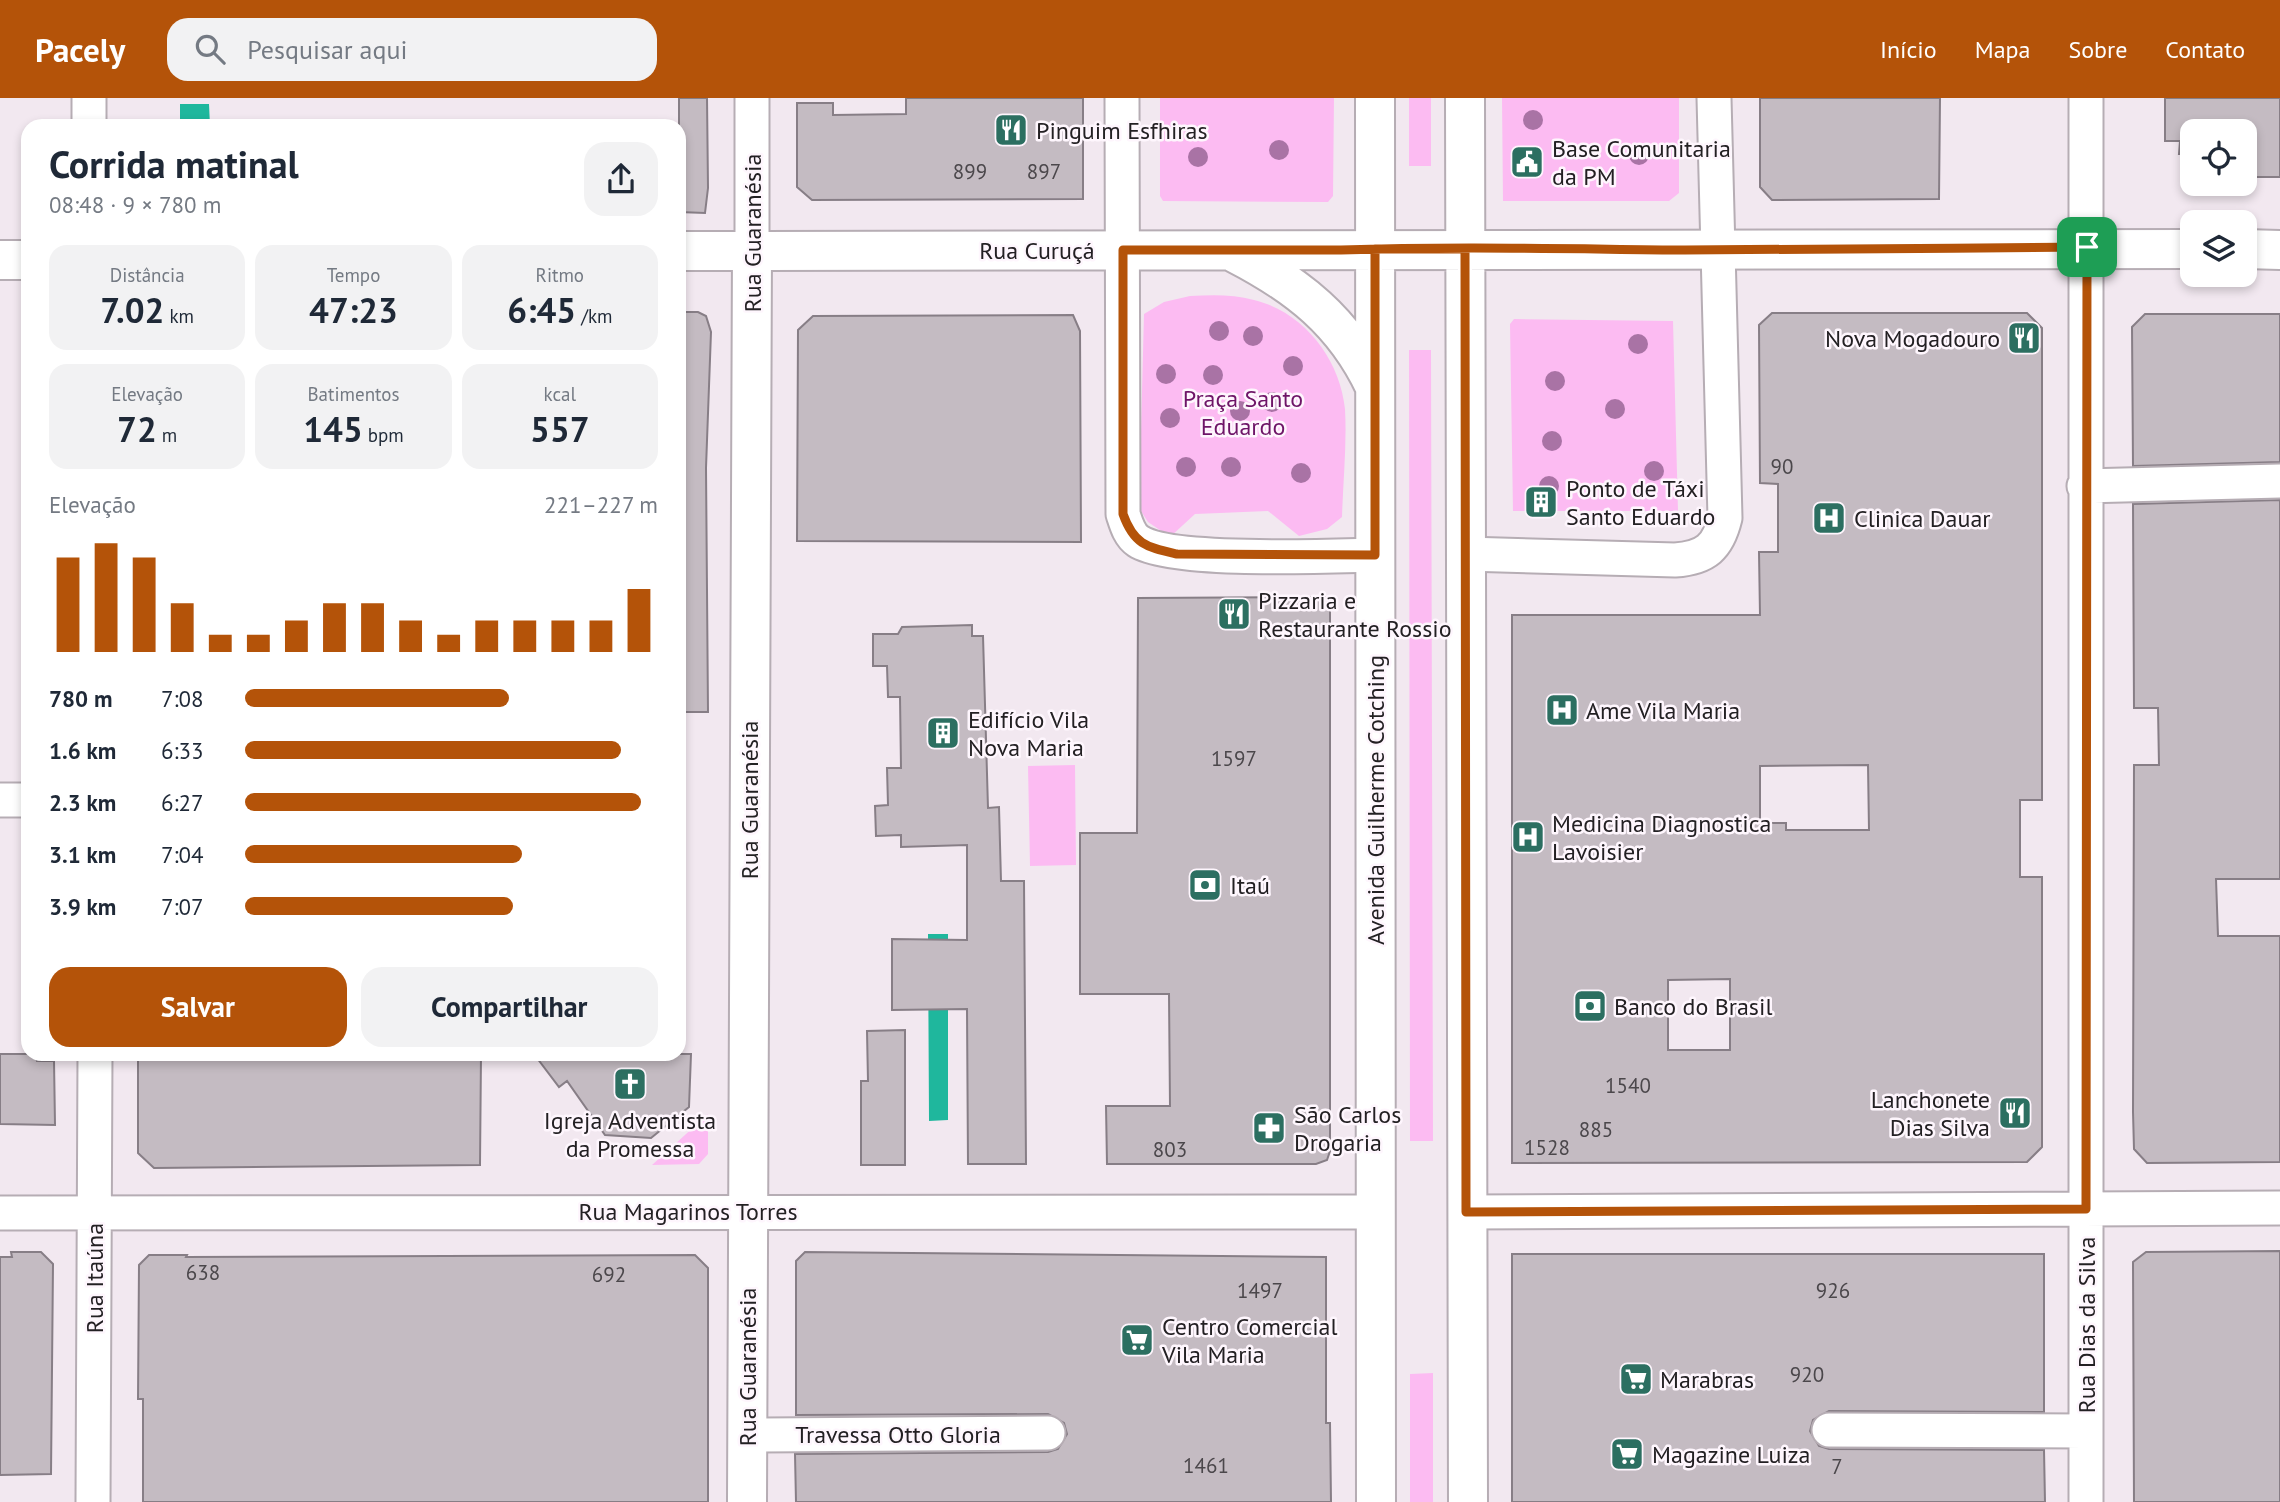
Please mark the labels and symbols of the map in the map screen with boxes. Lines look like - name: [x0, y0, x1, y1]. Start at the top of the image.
- restaurant icon: Pinguim Esfhiras: [992, 111, 1030, 149]
- place label: Pinguim Esfhiras: [1036, 115, 1207, 146]
- place label: Base Comunitaria da PM: [1552, 133, 1731, 192]
- public building icon: Base Comunitaria da PM: [1508, 143, 1546, 181]
- street label: Rua Guaranésia: [737, 154, 768, 312]
- house number: 899: [953, 158, 987, 185]
- house number: 897: [1027, 158, 1061, 185]
- pin: [2057, 217, 2117, 277]
- street label: Rua Curuçá: [979, 235, 1095, 266]
- restaurant icon: Nova Mogadouro: [2005, 319, 2043, 357]
- place label: Nova Mogadouro: [1825, 323, 2000, 354]
- park label: Praça Santo Eduardo: [1183, 383, 1303, 442]
- house number: 90: [1771, 453, 1793, 480]
- place label: Ponto de Táxi Santo Eduardo: [1566, 473, 1715, 532]
- building icon: Ponto de Táxi Santo Eduardo: [1522, 483, 1560, 521]
- hospital icon: Clinica Dauar: [1810, 499, 1848, 537]
- place label: Clinica Dauar: [1854, 503, 1990, 534]
- place label: Pizzaria e Restaurante Rossio: [1258, 585, 1452, 644]
- restaurant icon: Pizzaria e Restaurante Rossio: [1215, 595, 1253, 633]
- street label: Avenida Guilherme Cotching: [1360, 655, 1391, 945]
- hospital icon: Ame Vila Maria: [1543, 691, 1581, 729]
- place label: Ame Vila Maria: [1586, 695, 1740, 726]
- place label: Edifício Vila Nova Maria: [968, 704, 1089, 763]
- building icon: Edifício Vila Nova Maria: [924, 714, 962, 752]
- street label: Rua Guaranésia: [734, 721, 765, 879]
- house number: 1597: [1211, 745, 1257, 772]
- place label: Medicina Diagnostica Lavoisier: [1552, 808, 1772, 867]
- hospital icon: Medicina Diagnostica Lavoisier: [1509, 818, 1547, 856]
- bank icon: Itaú: [1186, 866, 1224, 904]
- place label: Itaú: [1230, 870, 1270, 901]
- bank icon: Banco do Brasil: [1571, 987, 1609, 1025]
- place label: Banco do Brasil: [1614, 991, 1772, 1022]
- church icon: Igreja Adventista da Promessa: [611, 1065, 649, 1103]
- house number: 1540: [1605, 1072, 1651, 1099]
- place label: Lanchonete Dias Silva: [1871, 1084, 1990, 1143]
- restaurant icon: Lanchonete Dias Silva: [1996, 1094, 2034, 1132]
- place label: São Carlos Drogaria: [1294, 1099, 1401, 1158]
- place label: Igreja Adventista da Promessa: [544, 1105, 716, 1164]
- pharmacy icon: São Carlos Drogaria: [1250, 1109, 1288, 1147]
- house number: 885: [1579, 1116, 1613, 1143]
- house number: 1528: [1524, 1134, 1570, 1161]
- house number: 803: [1153, 1136, 1187, 1163]
- street label: Rua Magarinos Torres: [578, 1196, 798, 1227]
- street label: Rua Itaúna: [79, 1223, 110, 1333]
- street label: Rua Dias da Silva: [2071, 1237, 2102, 1413]
- house number: 638: [186, 1259, 220, 1286]
- house number: 692: [592, 1261, 626, 1288]
- house number: 1497: [1237, 1277, 1283, 1304]
- house number: 926: [1816, 1277, 1850, 1304]
- street label: Rua Guaranésia: [732, 1288, 763, 1446]
- place label: Centro Comercial Vila Maria: [1161, 1311, 1338, 1370]
- supermarket icon: Centro Comercial Vila Maria: [1118, 1321, 1156, 1359]
- supermarket icon: Marabras: [1617, 1360, 1655, 1398]
- house number: 920: [1790, 1361, 1824, 1388]
- place label: Marabras: [1660, 1364, 1754, 1395]
- street label: Travessa Otto Gloria: [795, 1419, 1001, 1450]
- supermarket icon: Magazine Luiza: [1608, 1435, 1646, 1473]
- place label: Magazine Luiza: [1652, 1439, 1811, 1470]
- house number: 1461: [1183, 1452, 1229, 1479]
- house number: 7: [1831, 1453, 1843, 1480]

